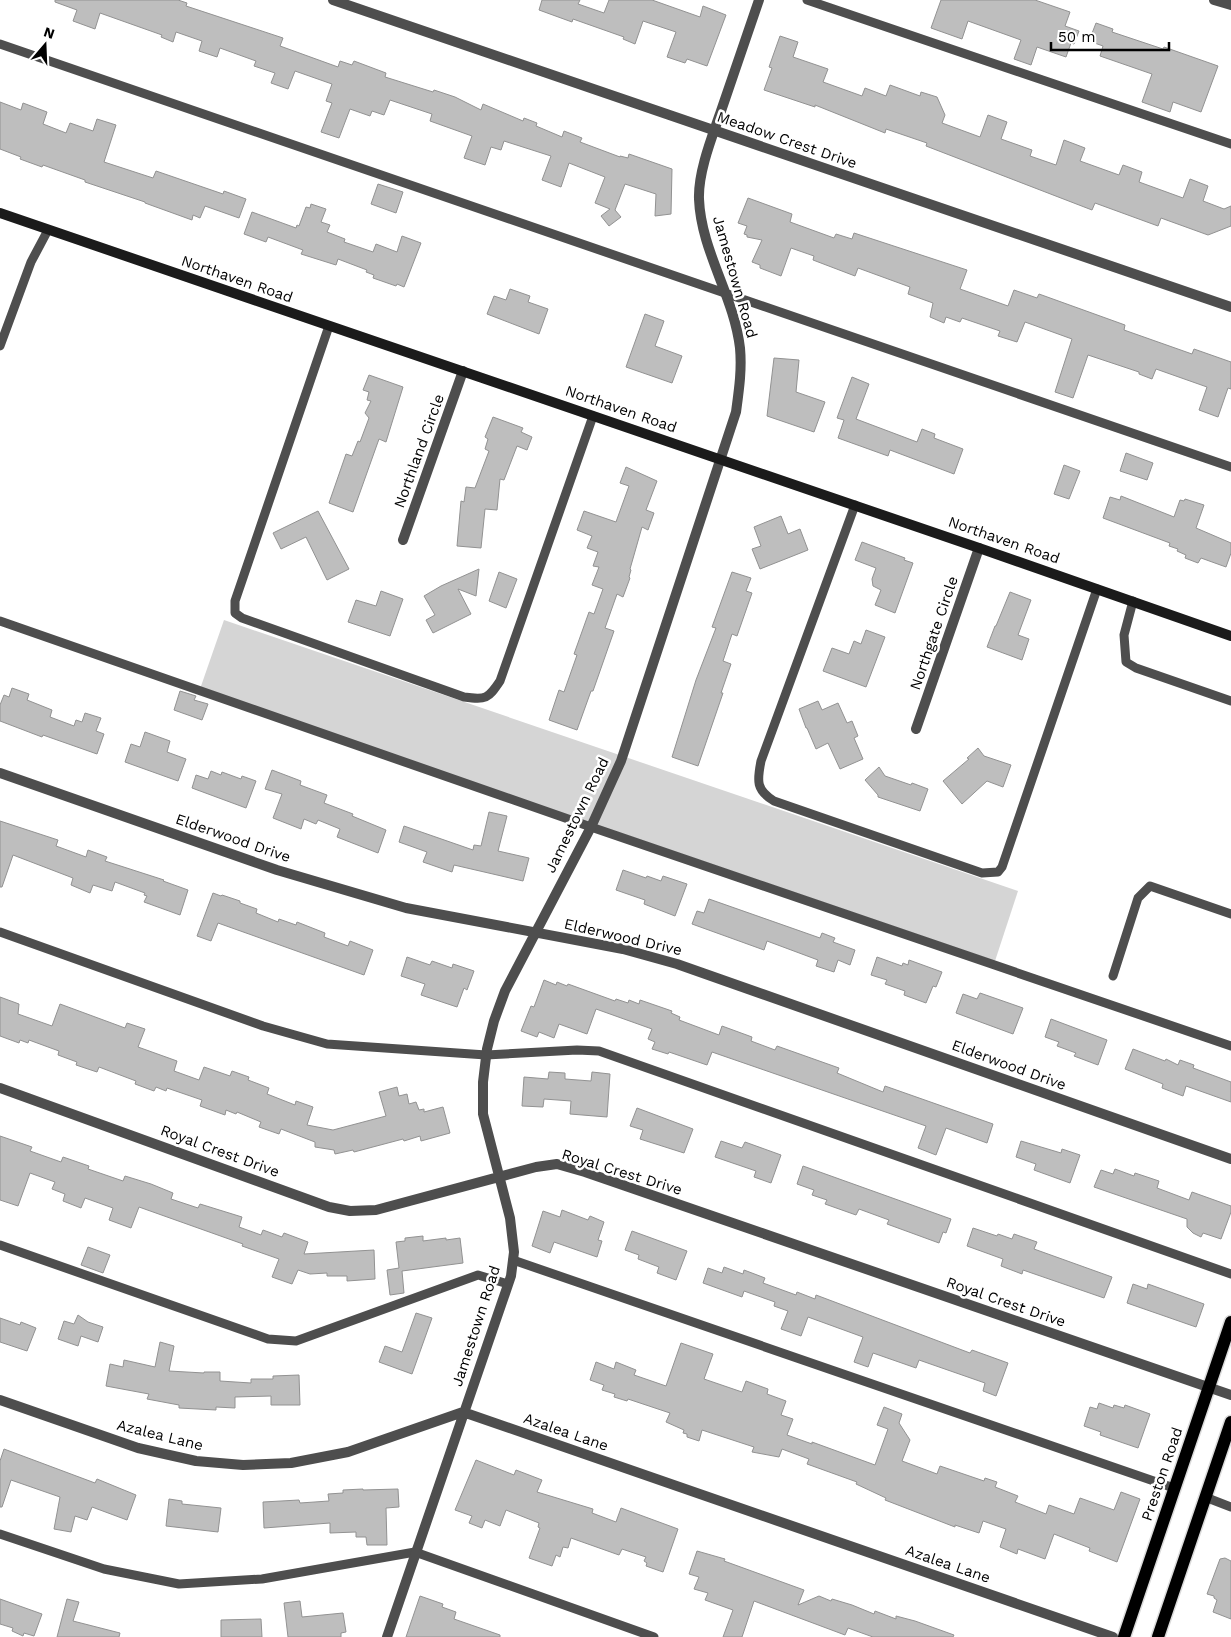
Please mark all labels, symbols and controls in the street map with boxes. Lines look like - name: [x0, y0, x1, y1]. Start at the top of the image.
- north arrow: [20, 20, 70, 70]
- scale bar: [1051, 20, 1168, 52]
- text: N: [42, 23, 57, 42]
- text: 50 m: [1058, 28, 1095, 46]
- street label: Meadow Crest Drive: [715, 108, 859, 172]
- street label: Jamestown Road: [709, 214, 761, 340]
- street label: Northaven Road: [179, 251, 295, 307]
- street label: Northaven Road: [563, 381, 679, 437]
- street label: Northland Circle: [390, 392, 448, 510]
- street label: Northaven Road: [946, 512, 1062, 568]
- street label: Northgate Circle: [906, 574, 962, 692]
- street label: Jamestown Road: [541, 754, 613, 876]
- street label: Elderwood Drive: [173, 810, 293, 866]
- street label: Elderwood Drive: [562, 915, 684, 959]
- street label: Elderwood Drive: [949, 1036, 1069, 1094]
- street label: Royal Crest Drive: [158, 1121, 282, 1181]
- street label: Royal Crest Drive: [560, 1145, 684, 1199]
- street label: Jamestown Road: [448, 1263, 504, 1389]
- street label: Royal Crest Drive: [944, 1273, 1068, 1331]
- street label: Azalea Lane: [521, 1409, 611, 1455]
- street label: Azalea Lane: [115, 1416, 205, 1454]
- street label: Preston Road: [1138, 1425, 1186, 1523]
- street label: Azalea Lane: [903, 1541, 993, 1587]

